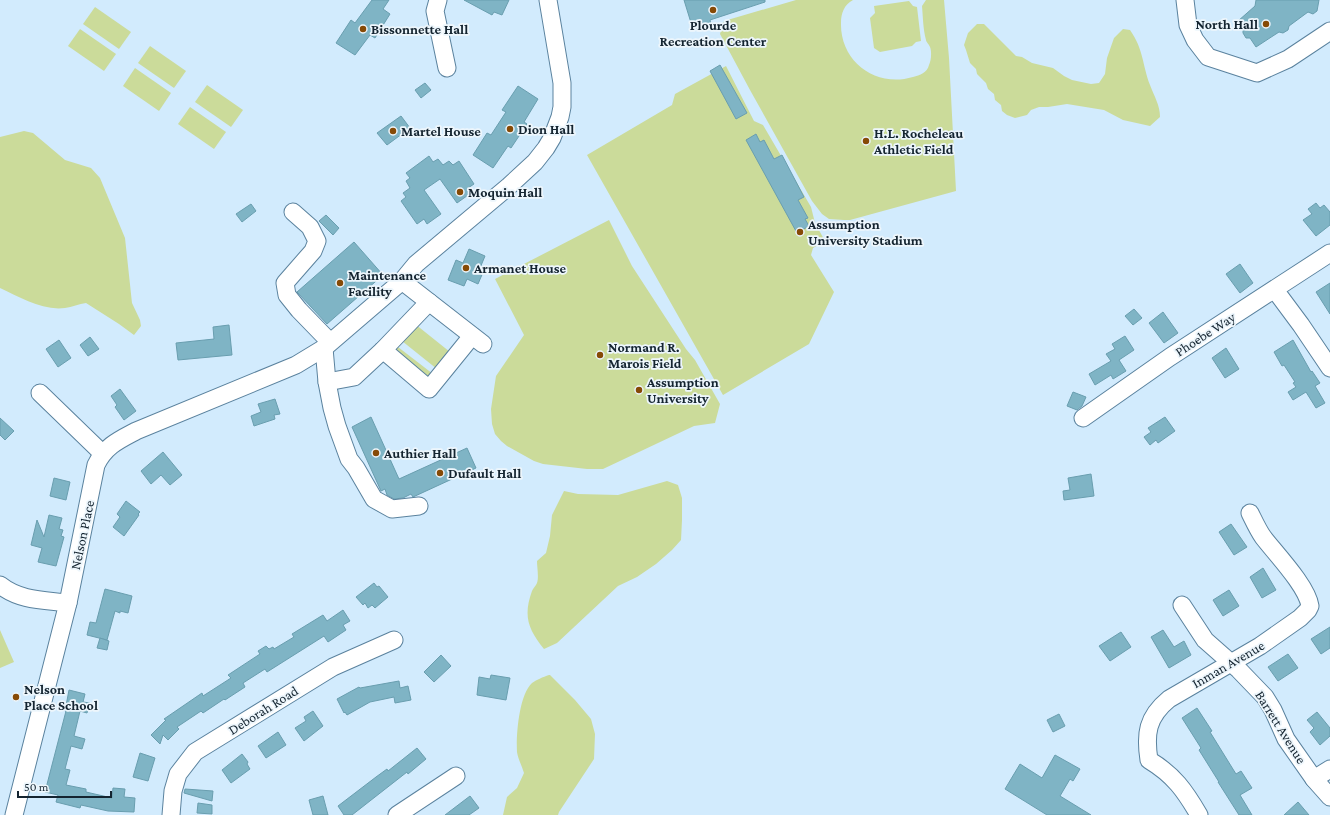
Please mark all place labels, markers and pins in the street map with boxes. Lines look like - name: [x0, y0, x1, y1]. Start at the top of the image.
- marker: Plourde Recreation Center: [708, 5, 718, 15]
- place label: North Hall: [1195, 16, 1258, 32]
- place label: Plourde Recreation Center: [660, 17, 767, 49]
- marker: North Hall: [1261, 19, 1271, 29]
- place label: Bissonnette Hall: [371, 21, 468, 37]
- marker: Bissonnette Hall: [358, 24, 368, 34]
- place label: Dion Hall: [518, 121, 574, 137]
- place label: Martel House: [401, 123, 481, 139]
- marker: Dion Hall: [505, 124, 515, 134]
- place label: H.L. Rocheleau Athletic Field: [873, 125, 963, 157]
- marker: Martel House: [388, 126, 398, 136]
- marker: H.L. Rocheleau Athletic Field: [861, 136, 871, 146]
- place label: Moquin Hall: [468, 184, 542, 200]
- marker: Moquin Hall: [455, 187, 465, 197]
- place label: Assumption University Stadium: [807, 216, 923, 248]
- marker: Assumption University Stadium: [795, 227, 805, 237]
- place label: Armanet House: [473, 260, 566, 276]
- marker: Armanet House: [461, 263, 471, 273]
- place label: Maintenance Facility: [348, 267, 427, 299]
- marker: Maintenance Facility: [335, 278, 345, 288]
- place label: Normand R. Marois Field: [608, 339, 682, 371]
- marker: Normand R. Marois Field: [595, 350, 605, 360]
- place label: Assumption University: [646, 374, 719, 406]
- marker: Assumption University: [634, 385, 644, 395]
- place label: Authier Hall: [383, 445, 457, 461]
- marker: Authier Hall: [371, 448, 381, 458]
- place label: Dufault Hall: [448, 465, 521, 481]
- marker: Dufault Hall: [435, 468, 445, 478]
- place label: Nelson Place School: [24, 681, 98, 713]
- marker: Nelson Place School: [11, 692, 21, 702]

